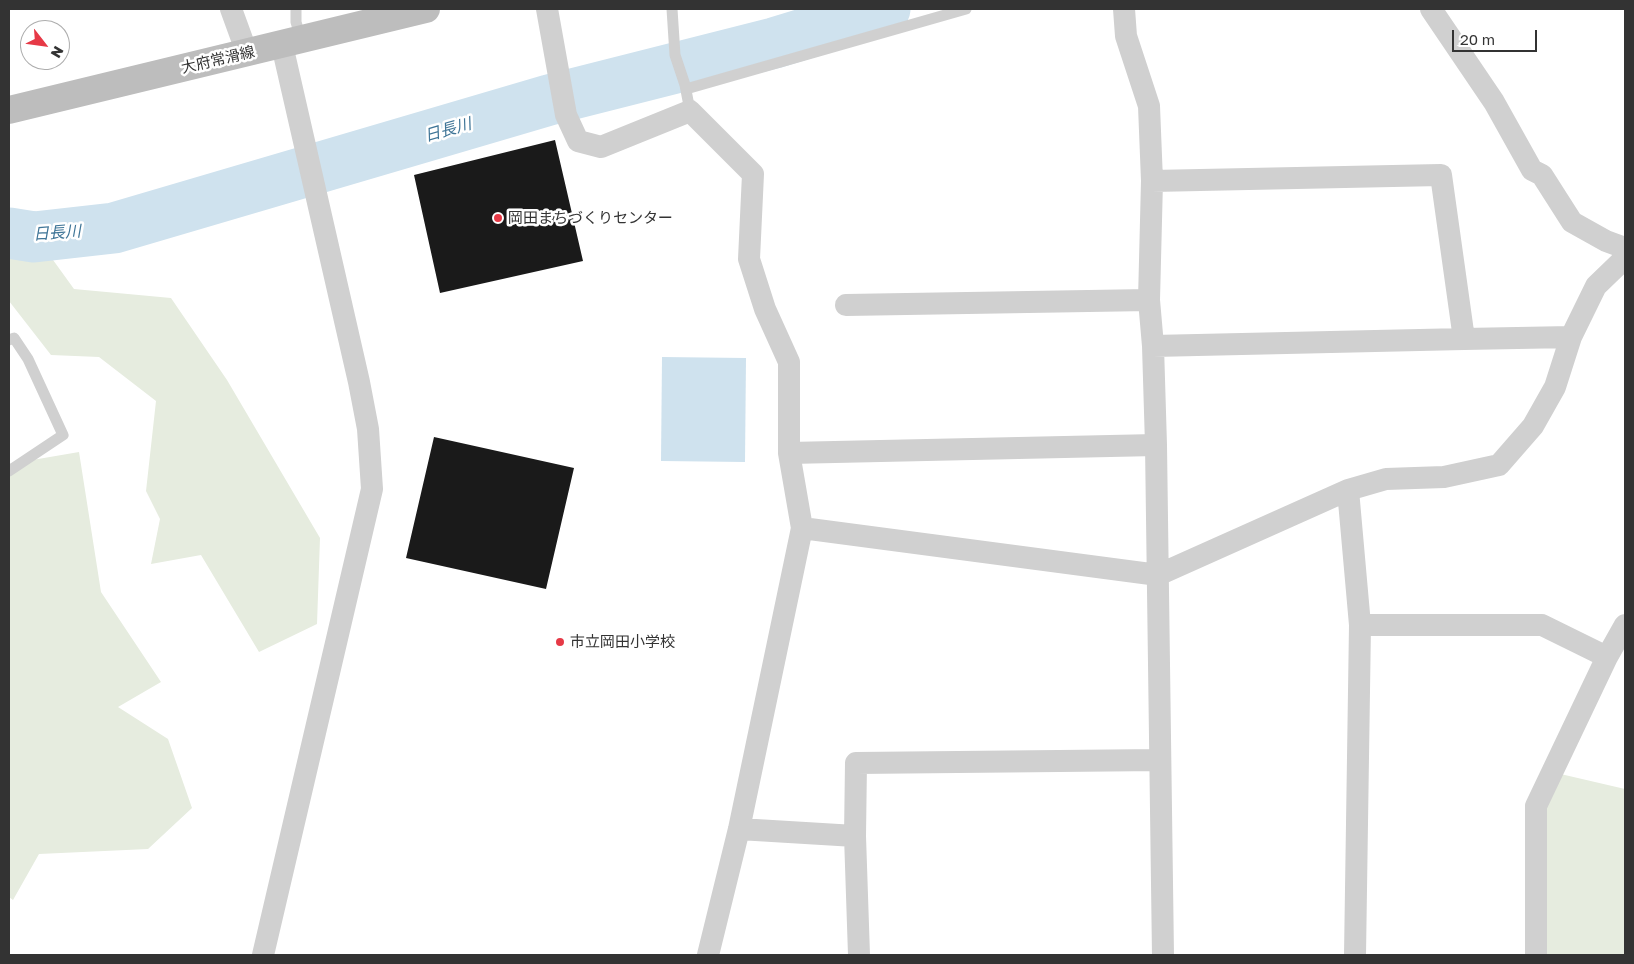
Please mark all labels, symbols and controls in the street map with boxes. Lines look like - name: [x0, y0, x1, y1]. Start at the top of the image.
- north arrow: [20, 20, 70, 70]
- scale bar: [1454, 20, 1539, 52]
- text: 20 m: [1460, 30, 1495, 48]
- text: N: [48, 43, 68, 61]
- street label: 大府常滑線: [179, 43, 257, 77]
- water label: 日長川: [422, 114, 474, 146]
- place label: 岡田まちづくりセンター: [508, 209, 673, 227]
- marker: 岡田まちづくりセンター: [492, 212, 504, 224]
- water label: 日長川: [32, 222, 82, 244]
- place label: 市立岡田小学校: [570, 633, 675, 651]
- marker: 市立岡田小学校: [554, 636, 566, 648]

